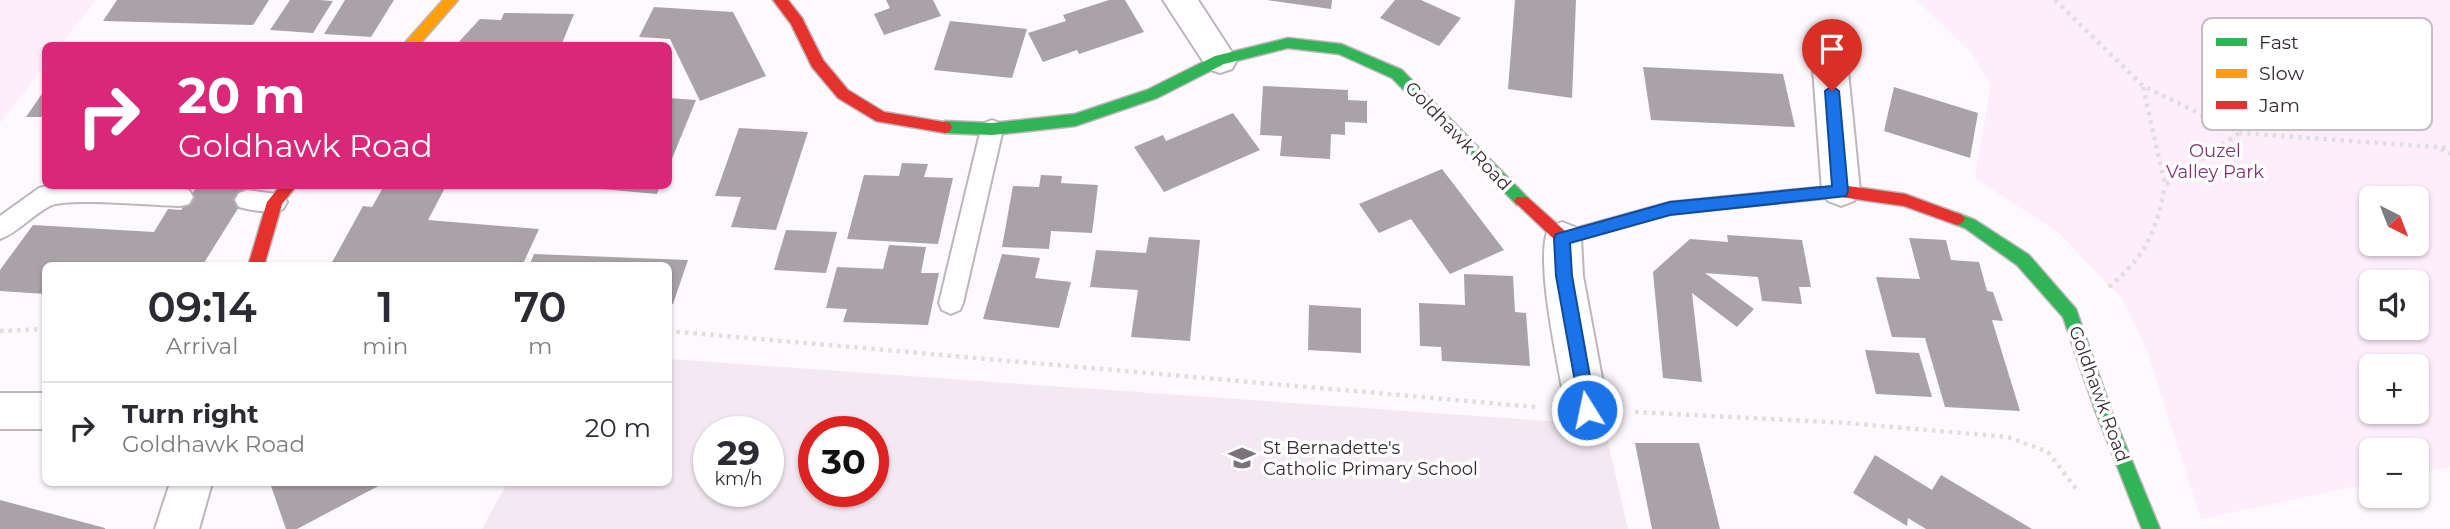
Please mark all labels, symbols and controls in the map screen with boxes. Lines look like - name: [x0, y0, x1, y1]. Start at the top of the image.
- legend: [2202, 18, 2432, 130]
- pin: [1802, 19, 1862, 91]
- icon: arrive: [1813, 30, 1851, 68]
- text: Fast: [2259, 31, 2299, 54]
- text: Slow: [2259, 62, 2304, 85]
- text: 20 m: [178, 66, 305, 125]
- icon: right: [63, 70, 154, 161]
- street label: Goldhawk Road: [1400, 77, 1516, 195]
- text: Jam: [2258, 94, 2300, 117]
- text: Goldhawk Road: [178, 126, 433, 165]
- park label: Ouzel Valley Park: [2166, 140, 2264, 183]
- north arrow: [2359, 186, 2429, 256]
- map controls: [2359, 186, 2429, 508]
- button: sound: [2359, 270, 2429, 340]
- text: 09:14: [147, 281, 257, 333]
- text: 1: [377, 281, 393, 333]
- text: 70: [514, 281, 567, 333]
- street label: Goldhawk Road: [2064, 323, 2134, 465]
- text: Arrival: [166, 332, 238, 360]
- text: min: [362, 332, 408, 360]
- text: m: [528, 332, 552, 360]
- button: +: [2359, 354, 2429, 424]
- position arrow: [1550, 373, 1624, 447]
- text: Turn right: [122, 398, 258, 430]
- icon: right: [63, 409, 101, 447]
- text: 20 m: [585, 412, 651, 444]
- speed limit sign: 30: [798, 416, 889, 507]
- text: Goldhawk Road: [122, 430, 305, 458]
- text: 29: [717, 431, 760, 474]
- place label: St Bernadette's Catholic Primary School: [1263, 437, 1478, 480]
- button: −: [2359, 438, 2429, 508]
- school or university icon: St Bernadette's Catholic Primary School: [1227, 443, 1257, 473]
- text: km/h: [714, 468, 763, 490]

